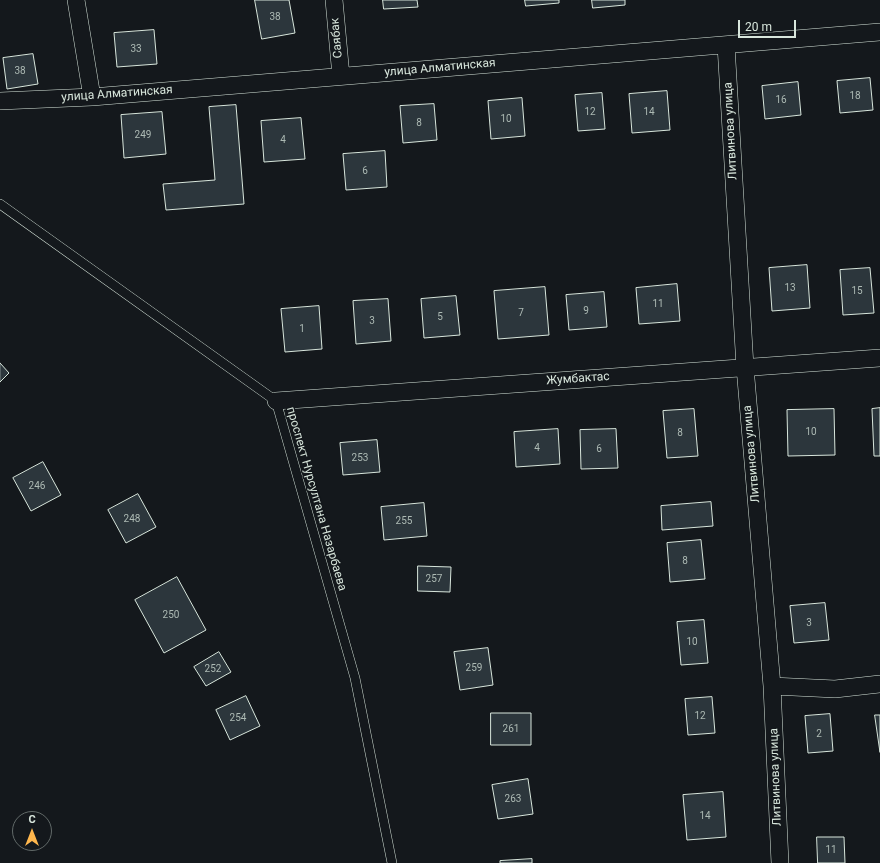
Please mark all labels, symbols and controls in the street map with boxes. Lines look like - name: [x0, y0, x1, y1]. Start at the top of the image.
- house number: 38: [269, 11, 281, 23]
- scale bar: [740, 12, 798, 38]
- street label: Саябак: [328, 17, 346, 59]
- text: 20 m: [745, 20, 772, 34]
- house number: 33: [130, 43, 142, 55]
- street label: улица Алматинская: [384, 56, 496, 80]
- house number: 38: [14, 65, 26, 77]
- street label: Литвинова улица: [721, 82, 741, 180]
- street label: улица Алматинская: [61, 83, 173, 105]
- house number: 18: [849, 90, 861, 102]
- house number: 16: [775, 94, 787, 106]
- house number: 12: [584, 106, 596, 118]
- house number: 14: [643, 106, 655, 118]
- house number: 10: [500, 113, 512, 125]
- house number: 8: [416, 117, 422, 129]
- house number: 249: [135, 129, 151, 141]
- house number: 4: [280, 134, 286, 146]
- house number: 6: [362, 165, 368, 177]
- house number: 13: [784, 282, 796, 294]
- house number: 15: [851, 285, 863, 297]
- house number: 11: [652, 298, 664, 310]
- house number: 9: [583, 305, 589, 317]
- house number: 7: [518, 307, 524, 319]
- house number: 5: [437, 311, 443, 323]
- house number: 3: [369, 315, 375, 327]
- house number: 1: [299, 323, 305, 335]
- street label: Жумбактас: [546, 370, 610, 388]
- street label: проспект Нурсултана Назарбаева: [283, 405, 349, 593]
- street label: Литвинова улица: [741, 405, 763, 503]
- house number: 10: [805, 426, 817, 438]
- house number: 8: [677, 427, 683, 439]
- house number: 4: [534, 442, 540, 454]
- house number: 6: [596, 443, 602, 455]
- house number: 253: [352, 452, 368, 464]
- house number: 246: [29, 480, 45, 492]
- house number: 248: [124, 513, 140, 525]
- house number: 255: [396, 515, 412, 527]
- house number: 8: [682, 555, 688, 567]
- house number: 257: [426, 573, 442, 585]
- house number: 250: [163, 609, 179, 621]
- house number: 3: [806, 617, 812, 629]
- house number: 10: [686, 636, 698, 648]
- house number: 259: [466, 662, 482, 674]
- house number: 252: [205, 663, 221, 675]
- house number: 12: [694, 710, 706, 722]
- house number: 254: [230, 712, 246, 724]
- house number: 261: [503, 723, 519, 735]
- street label: Литвинова улица: [767, 728, 785, 826]
- house number: 2: [816, 728, 822, 740]
- house number: 263: [505, 793, 521, 805]
- house number: 14: [699, 810, 711, 822]
- north arrow: [12, 811, 52, 851]
- text: С: [28, 813, 36, 826]
- house number: 11: [825, 844, 837, 856]

